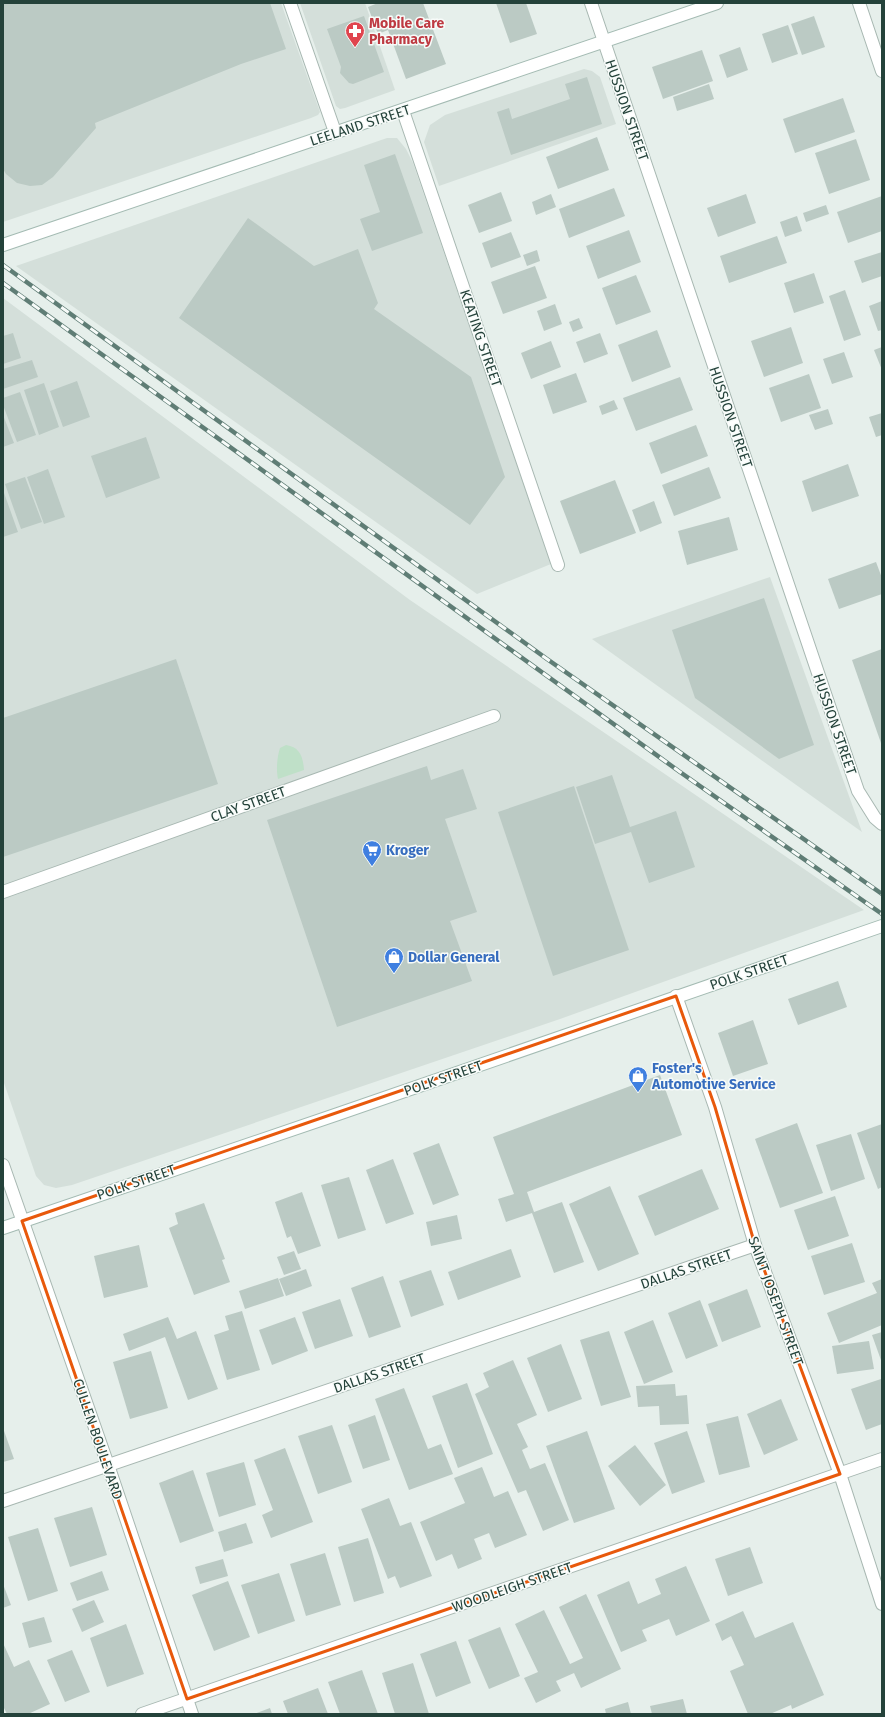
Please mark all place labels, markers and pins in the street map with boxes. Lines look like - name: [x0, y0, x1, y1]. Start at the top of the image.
- place label: Mobile Care Pharmacy: [369, 15, 444, 48]
- pharmacy icon: Mobile Care Pharmacy: [344, 20, 366, 48]
- supermarket icon: Kroger: [361, 839, 383, 867]
- place label: Kroger: [386, 842, 429, 859]
- shop icon: Dollar General: [383, 946, 405, 974]
- place label: Dollar General: [408, 949, 500, 966]
- place label: Foster's Automotive Service: [651, 1060, 776, 1093]
- shop icon: Foster's Automotive Service: [627, 1065, 649, 1093]

